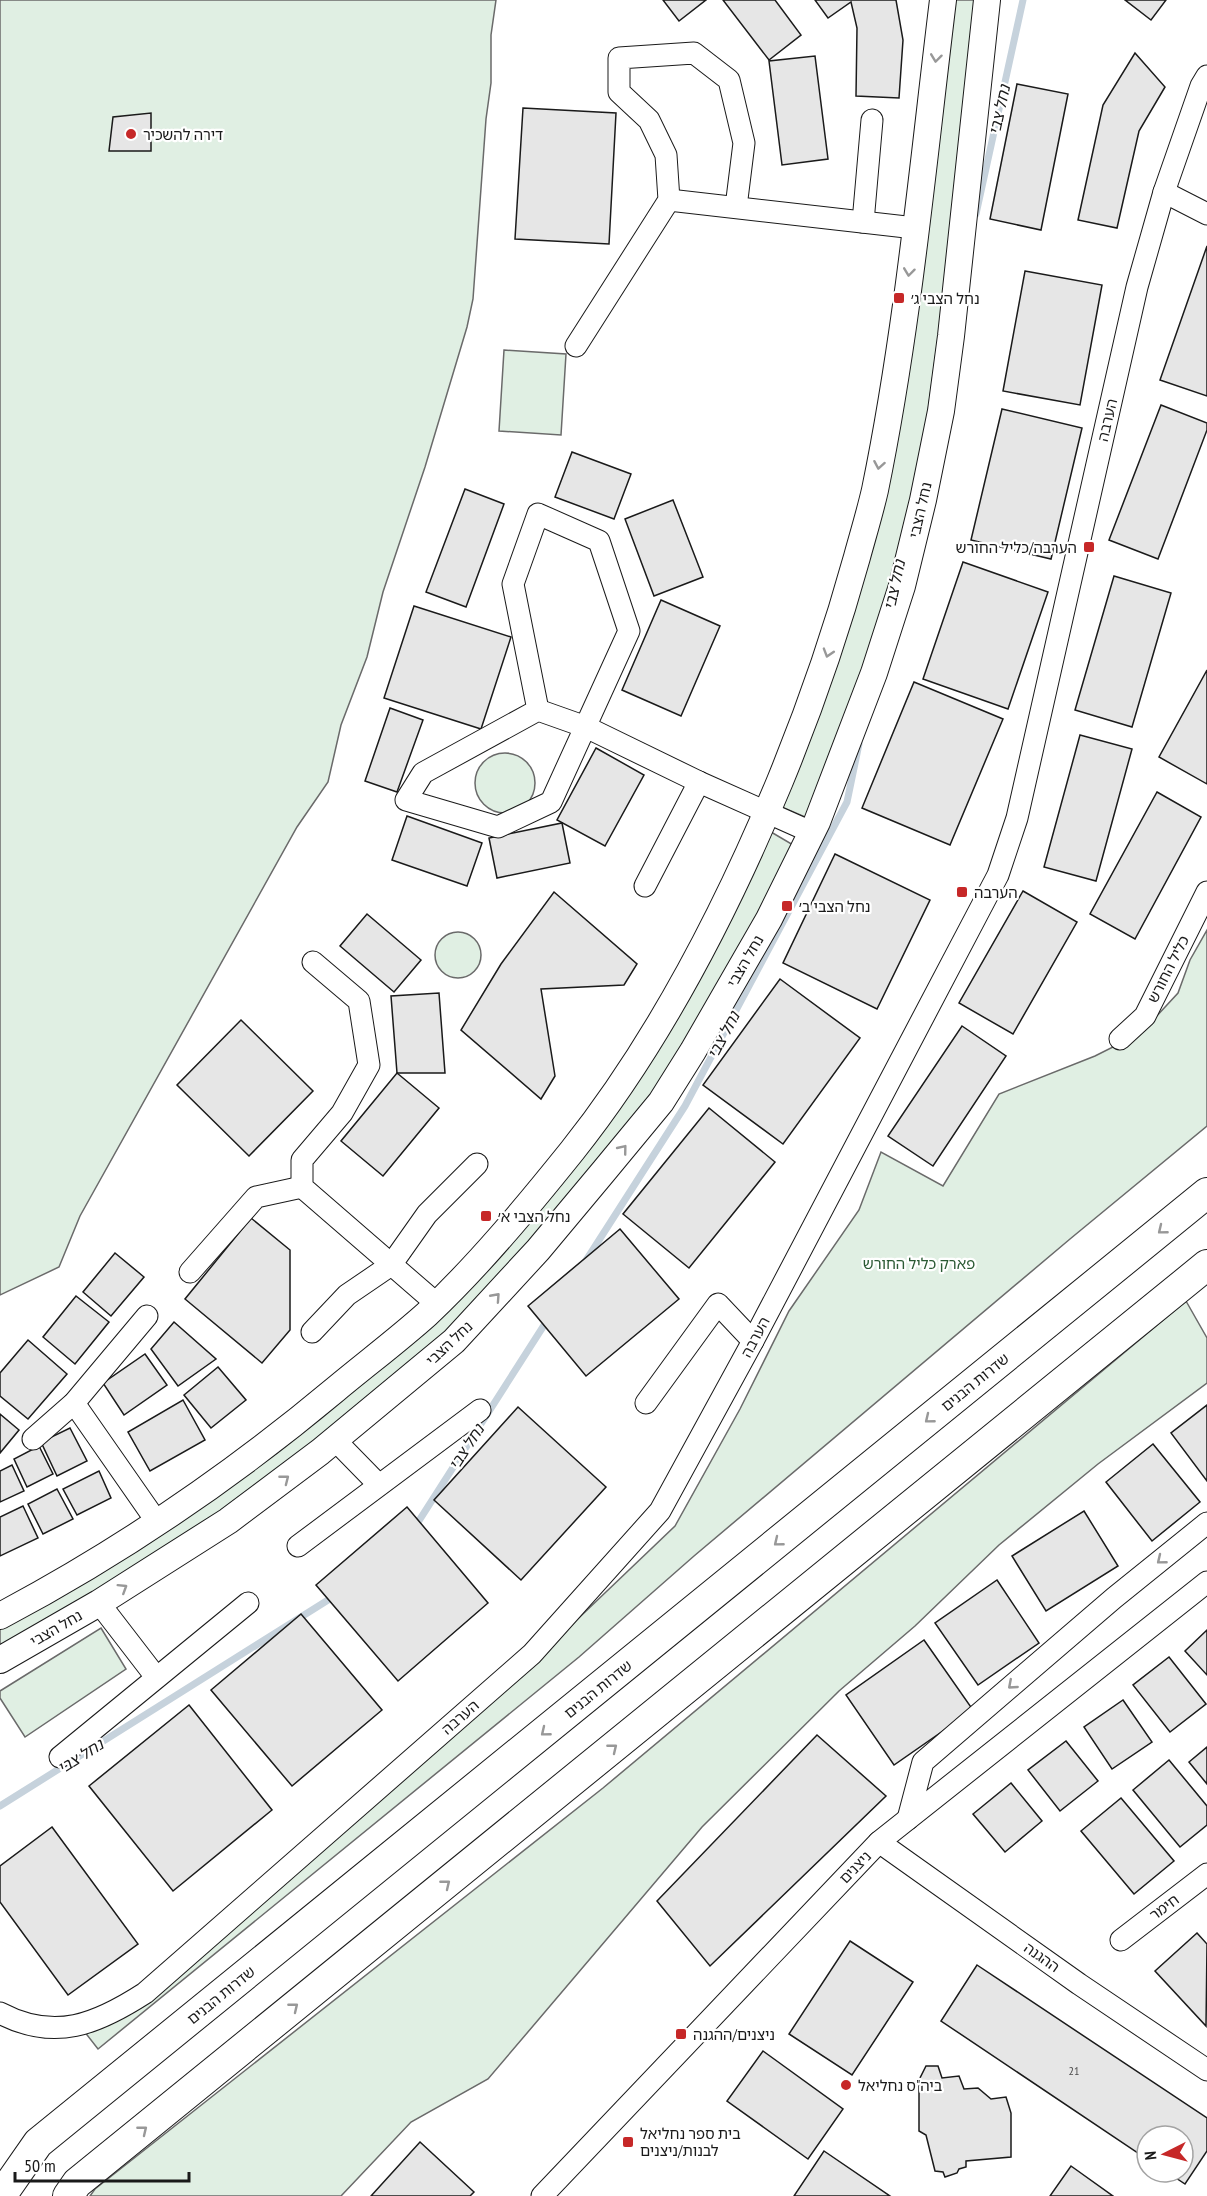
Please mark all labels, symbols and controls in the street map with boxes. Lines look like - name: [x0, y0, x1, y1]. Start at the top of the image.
- one-way arrow: [930, 54, 942, 63]
- water label: נחל צבי: [984, 82, 1014, 137]
- place label: דירה להשכיר: [143, 125, 223, 144]
- marker: דירה להשכיר: [124, 127, 138, 141]
- one-way arrow: [904, 268, 916, 277]
- place label: נחל הצבי ג׳: [911, 289, 980, 308]
- marker: נחל הצבי ג׳: [892, 291, 906, 305]
- street label: הערבה: [1093, 397, 1121, 443]
- one-way arrow: [873, 460, 886, 470]
- street label: נחל הצבי: [904, 480, 936, 540]
- place label: הערבה/כליל החורש: [956, 538, 1077, 557]
- marker: הערבה/כליל החורש: [1082, 540, 1096, 554]
- water label: נחל צבי: [879, 557, 909, 612]
- one-way arrow: [823, 647, 835, 658]
- place label: הערבה: [974, 883, 1018, 902]
- marker: הערבה: [955, 885, 969, 899]
- place label: נחל הצבי ב׳: [799, 897, 871, 916]
- marker: נחל הצבי ב׳: [780, 899, 794, 913]
- street label: נחל הצבי: [723, 932, 767, 990]
- street label: כליל החורש: [1143, 932, 1193, 1006]
- water label: נחל צבי: [702, 1007, 744, 1062]
- one-way arrow: [615, 1145, 626, 1156]
- place label: נחל הצבי א׳: [498, 1207, 570, 1226]
- marker: נחל הצבי א׳: [479, 1209, 493, 1223]
- one-way arrow: [1157, 1223, 1168, 1234]
- park label: פארק כליל החורש: [863, 1254, 975, 1273]
- one-way arrow: [488, 1293, 499, 1304]
- street label: הערבה: [736, 1313, 774, 1361]
- street label: נחל הצבי: [422, 1317, 476, 1369]
- street label: שדרות הבנים: [937, 1349, 1013, 1415]
- one-way arrow: [925, 1412, 936, 1423]
- water label: נחל צבי: [444, 1419, 489, 1474]
- one-way arrow: [278, 1476, 289, 1487]
- one-way arrow: [773, 1535, 784, 1546]
- one-way arrow: [1157, 1552, 1168, 1563]
- one-way arrow: [116, 1584, 127, 1595]
- street label: נחל הצבי: [27, 1606, 85, 1650]
- street label: שדרות הבנים: [560, 1656, 636, 1722]
- one-way arrow: [1008, 1678, 1019, 1689]
- street label: הערבה: [437, 1696, 483, 1738]
- one-way arrow: [541, 1724, 552, 1735]
- water label: נחל צבי: [53, 1734, 108, 1778]
- one-way arrow: [606, 1744, 617, 1755]
- street label: ניצנים: [835, 1847, 875, 1887]
- one-way arrow: [439, 1880, 450, 1891]
- street label: חימר: [1146, 1890, 1182, 1924]
- street label: ההגנה: [1020, 1938, 1064, 1976]
- street label: שדרות הבנים: [183, 1962, 259, 2028]
- one-way arrow: [287, 2003, 298, 2014]
- place label: ניצנים/ההגנה: [693, 2025, 775, 2044]
- marker: ניצנים/ההגנה: [674, 2027, 688, 2041]
- house number: 21: [1069, 2063, 1079, 2078]
- place label: ביה"ס נחליאל: [858, 2076, 943, 2095]
- marker: ביה"ס נחליאל: [839, 2078, 853, 2092]
- place label: בית ספר נחליאל לבנות/ניצנים: [640, 2124, 741, 2160]
- north arrow: [1135, 2124, 1195, 2184]
- one-way arrow: [136, 2126, 147, 2137]
- marker: בית ספר נחליאל לבנות/ניצנים: [621, 2135, 635, 2149]
- scale bar: [15, 2145, 189, 2183]
- text: N: [1140, 2150, 1160, 2161]
- text: 50 m: [24, 2154, 56, 2177]

